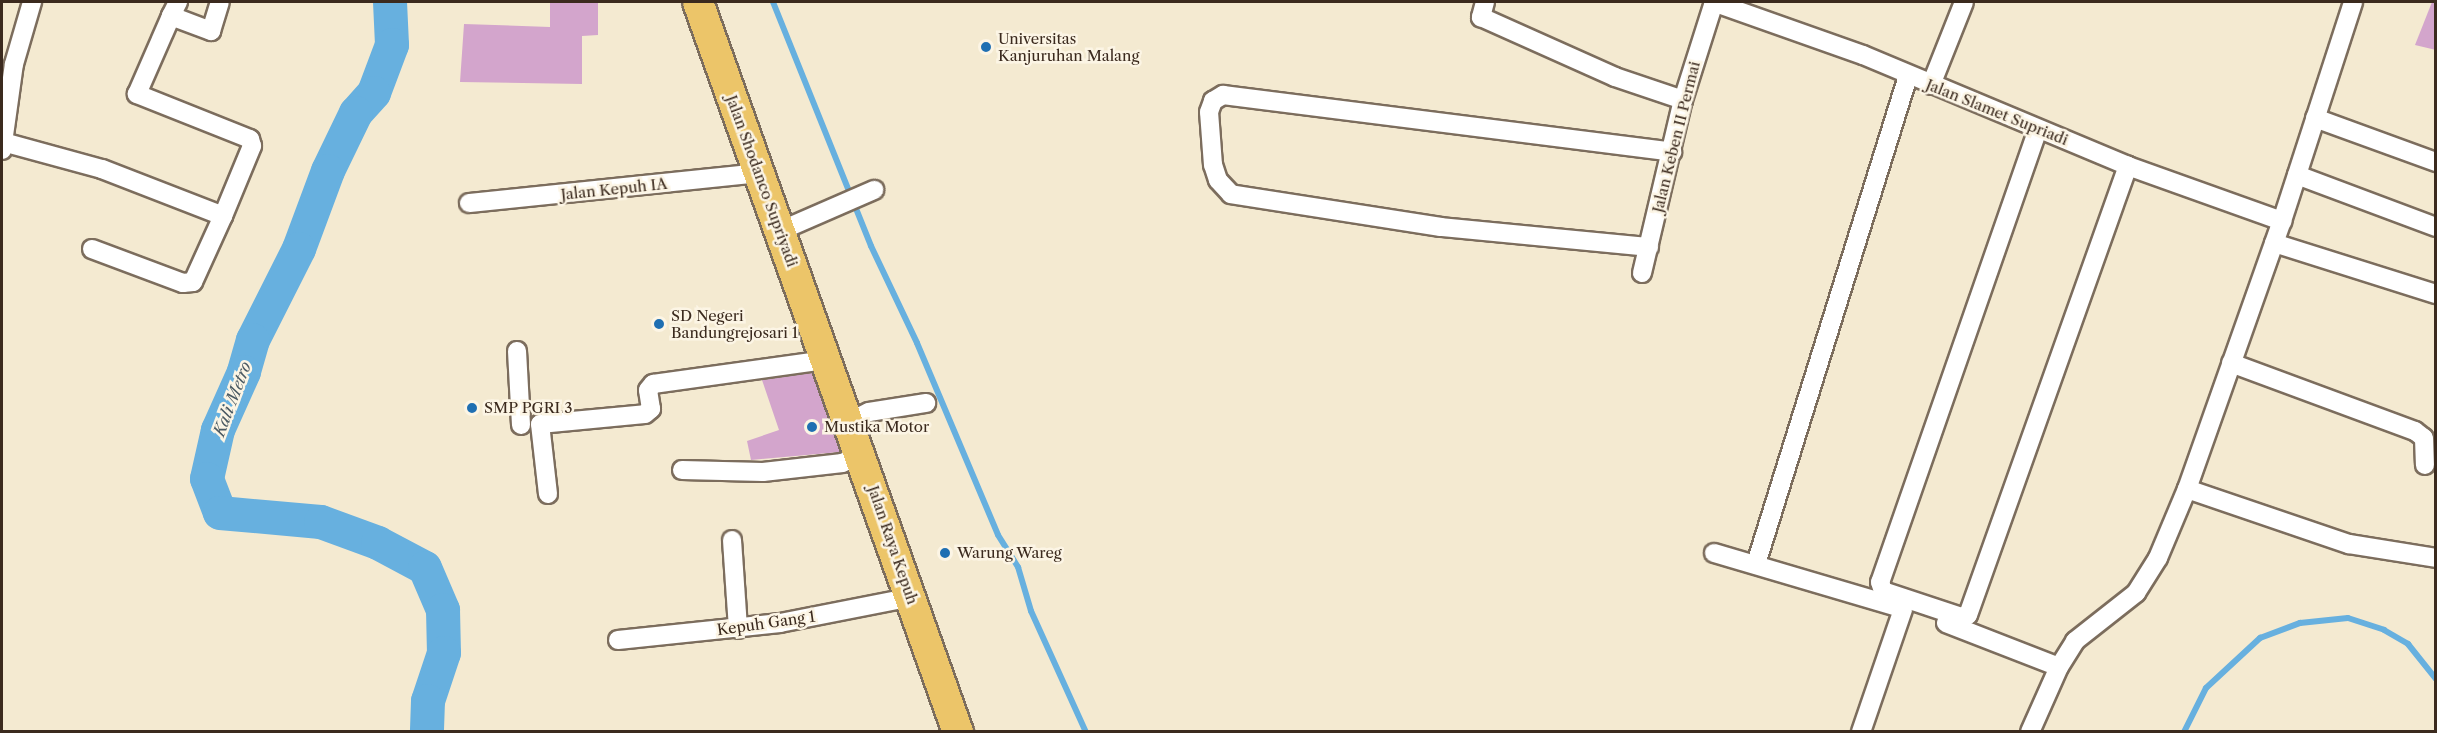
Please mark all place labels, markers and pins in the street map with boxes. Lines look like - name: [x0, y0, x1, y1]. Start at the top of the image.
- place label: Universitas Kanjuruhan Malang: [998, 29, 1139, 64]
- marker: Universitas Kanjuruhan Malang: [979, 40, 993, 54]
- place label: SD Negeri Bandungrejosari 1: [671, 306, 798, 341]
- marker: SD Negeri Bandungrejosari 1: [652, 317, 666, 331]
- place label: SMP PGRI 3: [484, 399, 573, 417]
- marker: SMP PGRI 3: [465, 401, 479, 415]
- place label: Mustika Motor: [824, 418, 930, 436]
- marker: Mustika Motor: [805, 420, 819, 434]
- place label: Warung Wareg: [957, 544, 1062, 562]
- marker: Warung Wareg: [938, 546, 952, 560]

